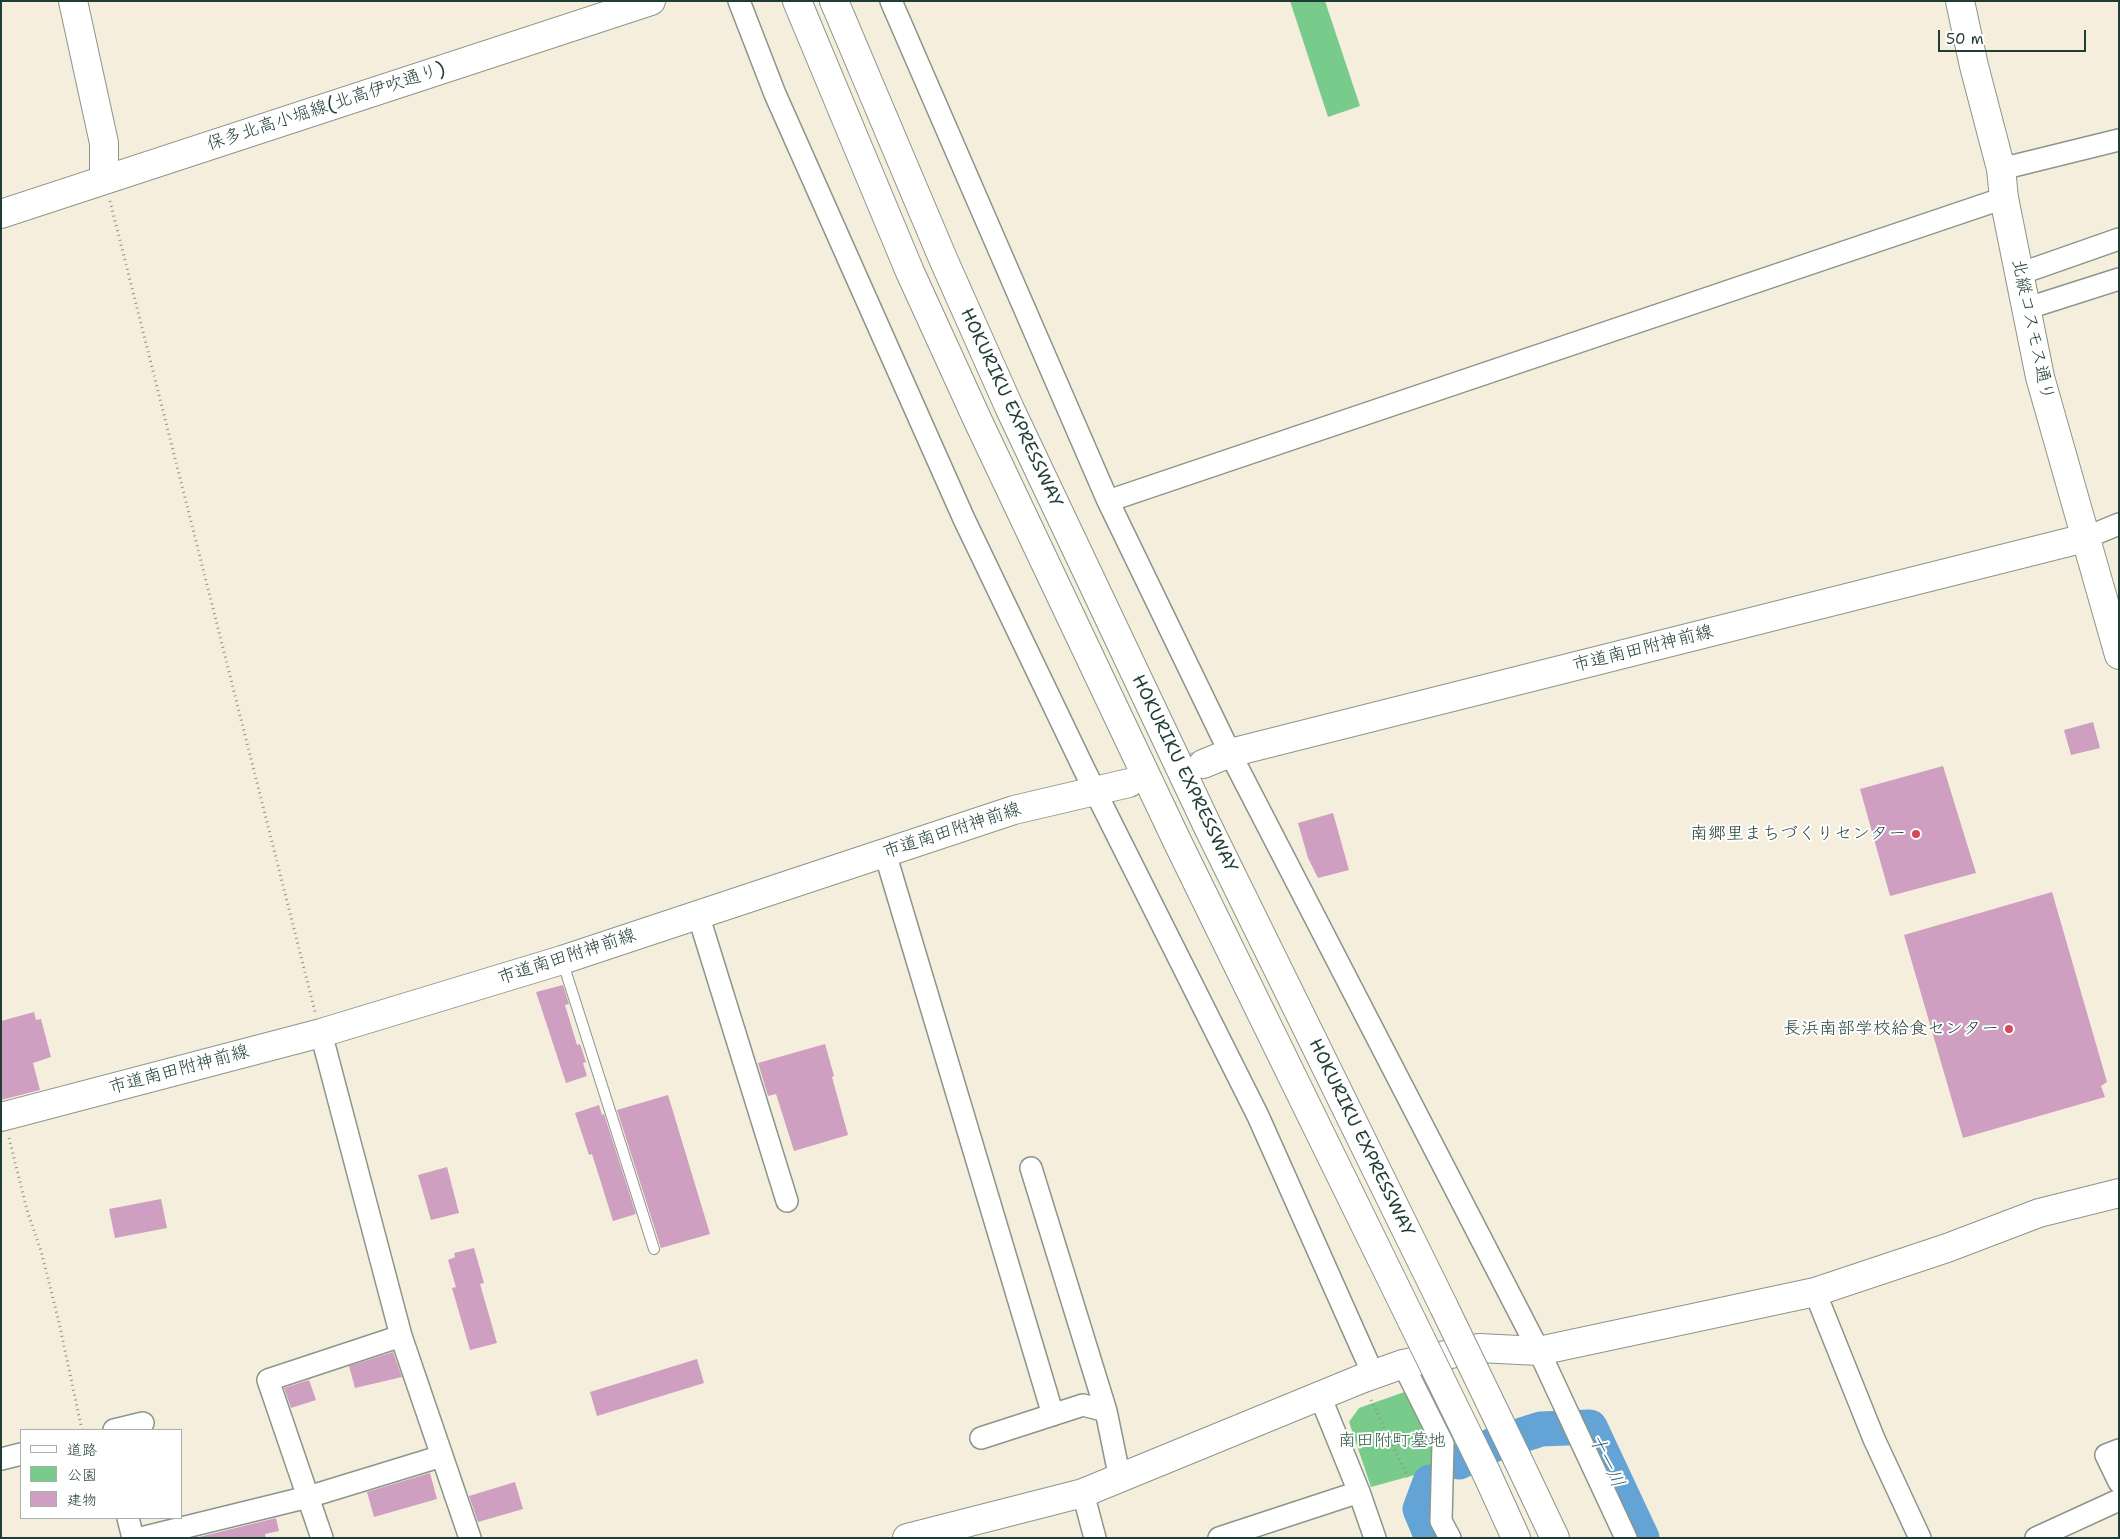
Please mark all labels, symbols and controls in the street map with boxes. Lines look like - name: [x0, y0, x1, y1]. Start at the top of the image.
- scale bar: [1940, 20, 2088, 52]
- text: 50 m: [1946, 29, 1984, 49]
- street label: 保多北高小堀線(北高伊吹通り): [204, 58, 448, 156]
- street label: 北縦コスモス通り: [2006, 257, 2058, 403]
- street label: HOKURIKU EXPRESSWAY: [955, 305, 1067, 511]
- street label: 市道南田附神前線: [1571, 621, 1715, 677]
- street label: HOKURIKU EXPRESSWAY: [1127, 672, 1241, 876]
- street label: 市道南田附神前線: [880, 798, 1024, 864]
- place label: 南郷里まちづくりセンター: [1690, 823, 1906, 845]
- marker: 南郷里まちづくりセンター: [1910, 828, 1922, 840]
- street label: 市道南田附神前線: [495, 924, 639, 990]
- place label: 長浜南部学校給食センター: [1783, 1018, 1999, 1040]
- marker: 長浜南部学校給食センター: [2003, 1023, 2015, 1035]
- street label: HOKURIKU EXPRESSWAY: [1304, 1036, 1418, 1240]
- street label: 市道南田附神前線: [107, 1041, 251, 1099]
- legend: [20, 1429, 182, 1519]
- park label: 南田附町墓地: [1338, 1430, 1446, 1452]
- water label: 十一川: [1583, 1430, 1629, 1492]
- text: 道路: [67, 1440, 97, 1460]
- text: 公園: [67, 1465, 97, 1485]
- text: 建物: [67, 1490, 97, 1510]

